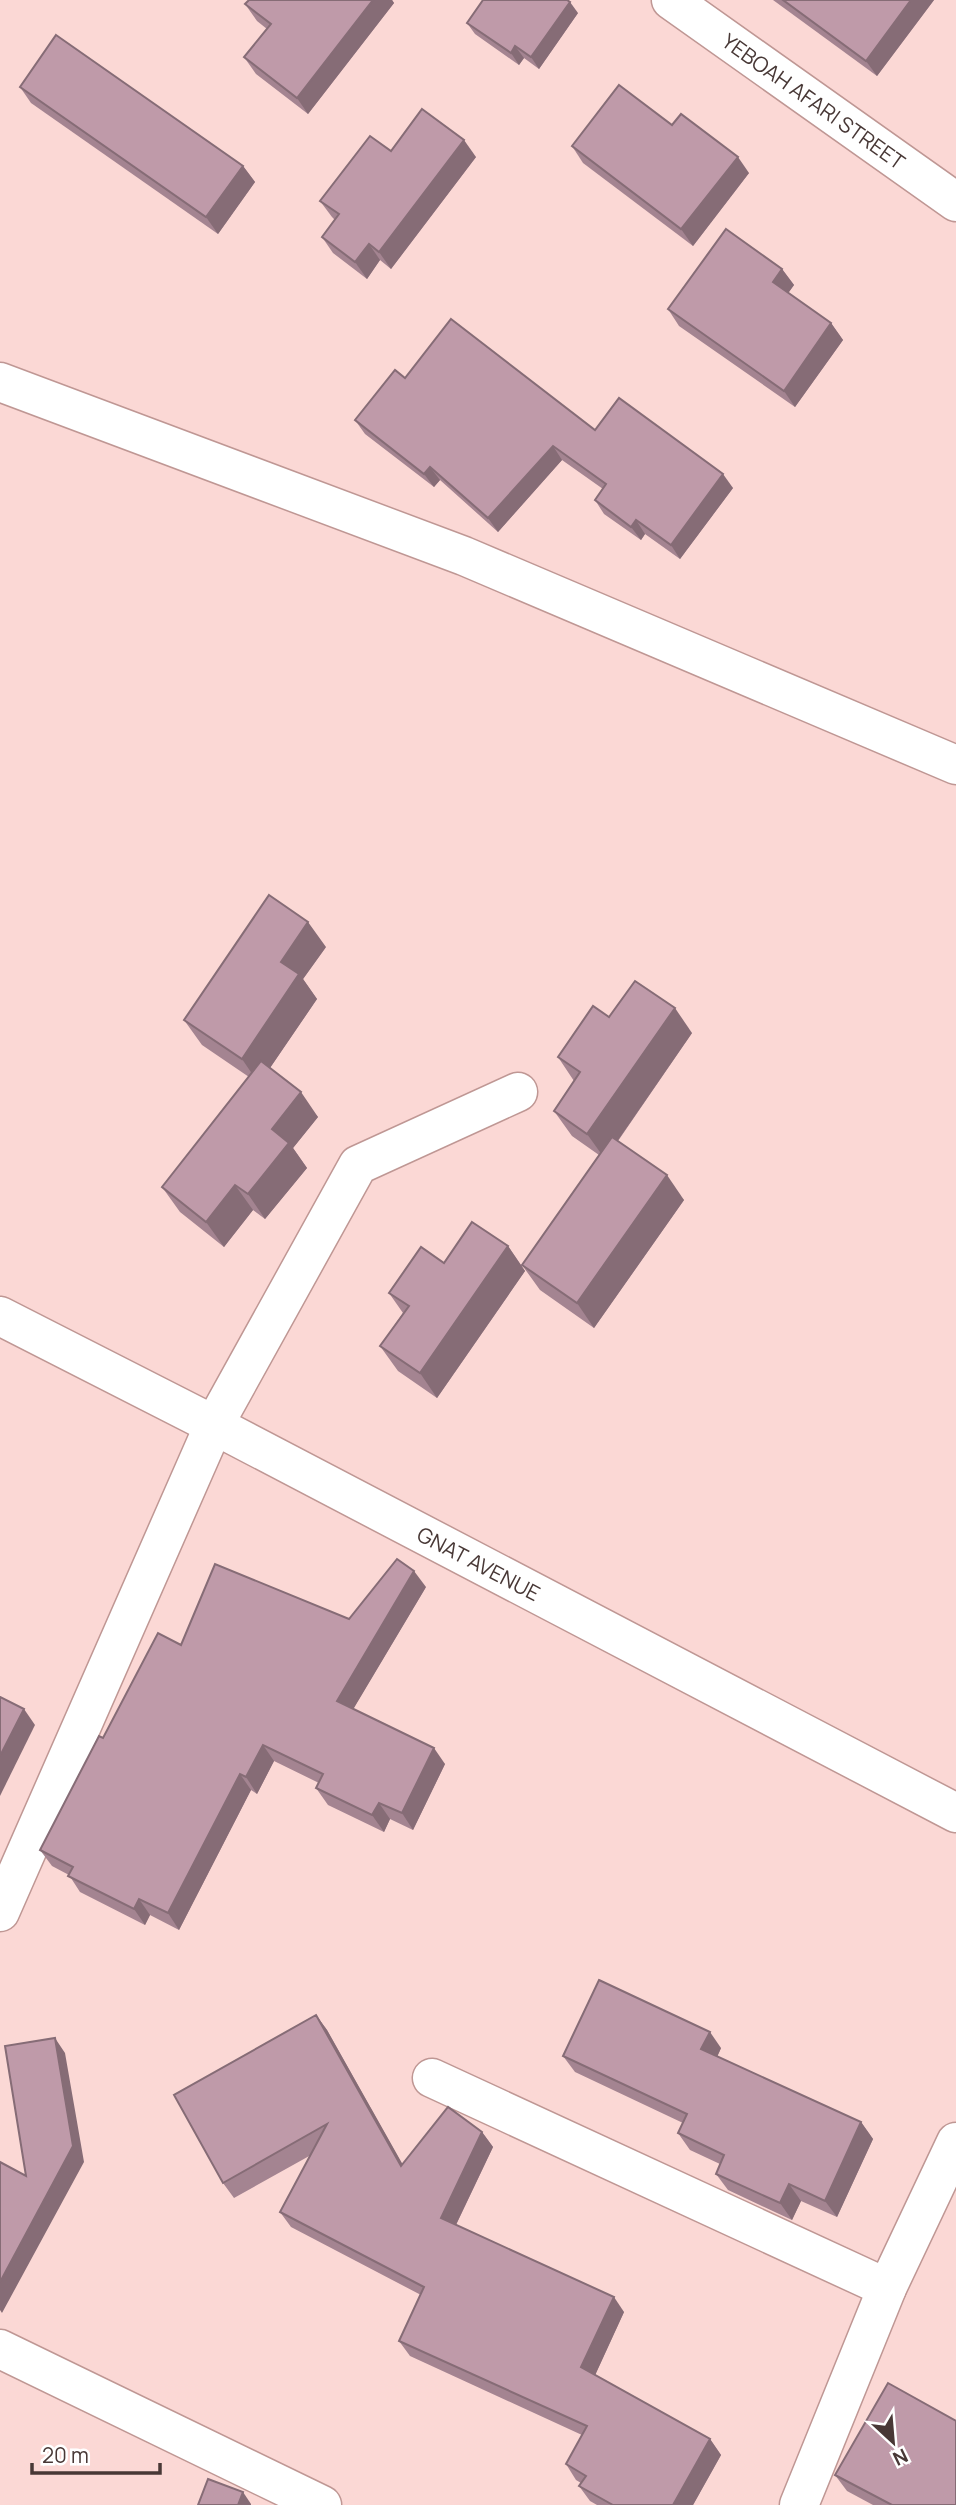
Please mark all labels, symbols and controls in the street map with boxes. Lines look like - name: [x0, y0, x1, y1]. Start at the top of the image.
- street label: YEBOAH AFARI STREET: [717, 27, 911, 176]
- street label: GNAT AVENUE: [413, 1520, 545, 1607]
- north arrow: [858, 2407, 928, 2477]
- scale bar: [32, 2432, 159, 2476]
- text: 20 m: [42, 2441, 89, 2469]
- text: N: [889, 2443, 912, 2472]

